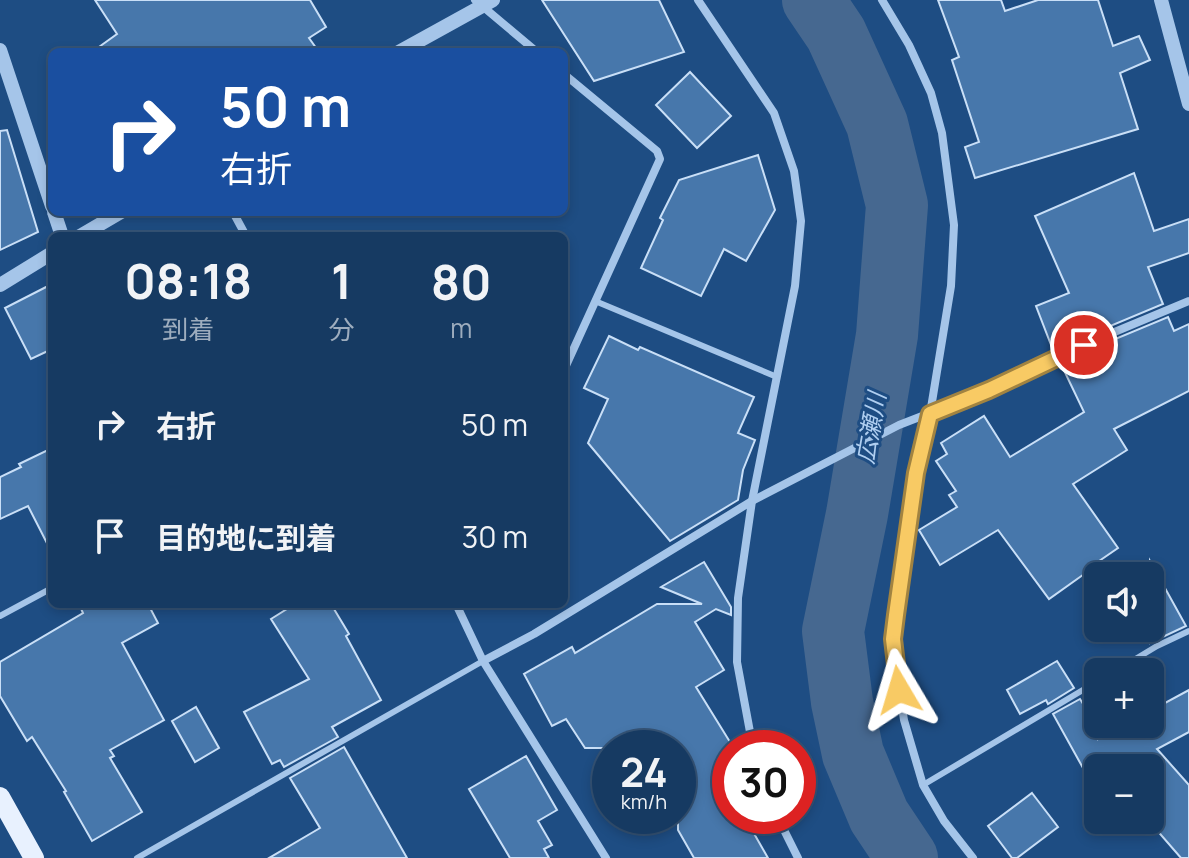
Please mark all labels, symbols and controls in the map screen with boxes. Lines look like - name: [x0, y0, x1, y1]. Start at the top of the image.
- text: 50 m: [220, 67, 351, 144]
- icon: right: [88, 80, 192, 184]
- text: 右折: [220, 144, 292, 193]
- text: 08:18: [124, 248, 252, 313]
- text: 1: [331, 248, 352, 313]
- text: 80: [431, 249, 492, 314]
- text: m: [450, 310, 472, 346]
- text: 到着: [162, 311, 214, 347]
- text: 分: [328, 311, 354, 347]
- pin: [1050, 311, 1118, 379]
- icon: arrive: [1062, 323, 1106, 367]
- water label: 広瀬川: [847, 387, 893, 466]
- icon: right: [88, 402, 132, 446]
- text: 50 m: [461, 404, 528, 445]
- text: 右折: [156, 405, 216, 446]
- icon: arrive: [88, 514, 132, 558]
- text: 30 m: [462, 516, 528, 557]
- text: 目的地に到着: [156, 517, 336, 558]
- map controls: [1084, 562, 1164, 834]
- button: sound: [1084, 562, 1164, 642]
- position arrow: [857, 648, 941, 732]
- button: +: [1084, 658, 1164, 738]
- speed limit sign: 30: [712, 730, 816, 834]
- text: 24: [620, 744, 668, 799]
- button: −: [1084, 754, 1164, 834]
- text: km/h: [621, 788, 667, 815]

